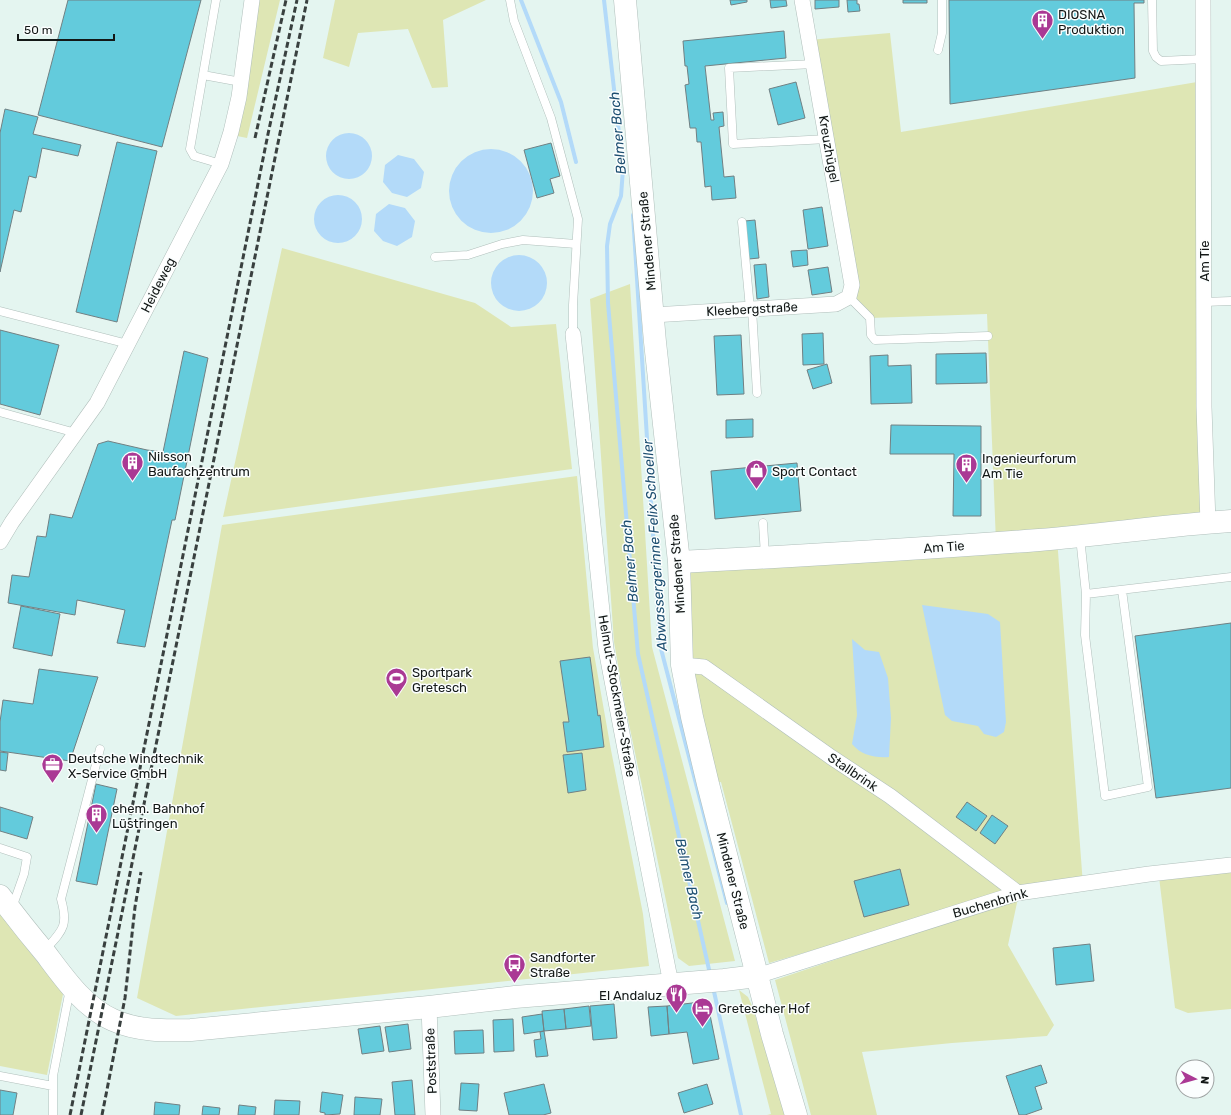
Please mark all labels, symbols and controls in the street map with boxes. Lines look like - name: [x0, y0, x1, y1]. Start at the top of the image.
- place label: DIOSNA Produktion: [1058, 7, 1124, 37]
- building icon: DIOSNA Produktion: [1029, 8, 1055, 41]
- scale bar: [18, 16, 114, 42]
- text: 50 m: [24, 23, 52, 37]
- water label: Belmer Bach: [606, 91, 630, 175]
- street label: Kreuzhügel: [815, 114, 842, 184]
- street label: Mindener Straße: [635, 191, 659, 291]
- street label: Am Tie: [1197, 240, 1212, 282]
- street label: Heideweg: [138, 255, 179, 316]
- street label: Kleebergstraße: [706, 299, 798, 320]
- water label: Abwassergerinne Felix Schoeller: [639, 438, 671, 652]
- place label: Nilsson Baufachzentrum: [148, 449, 250, 479]
- building icon: Nilsson Baufachzentrum: [120, 450, 146, 483]
- place label: Ingenieurforum Am Tie: [982, 451, 1076, 481]
- building icon: Ingenieurforum Am Tie: [954, 452, 980, 485]
- shop icon: Sport Contact: [743, 458, 769, 491]
- place label: Sport Contact: [772, 464, 857, 479]
- street label: Mindener Straße: [666, 514, 688, 614]
- water label: Belmer Bach: [618, 519, 642, 603]
- street label: Am Tie: [923, 538, 965, 556]
- street label: Helmut-Stockmeier-Straße: [595, 614, 639, 778]
- place label: Sportpark Gretesch: [412, 665, 472, 695]
- sports icon: Sportpark Gretesch: [383, 666, 409, 699]
- street label: Stallbrink: [825, 750, 881, 794]
- place label: Deutsche Windtechnik X-Service GmbH: [68, 751, 204, 781]
- office icon: Deutsche Windtechnik X-Service GmbH: [40, 752, 66, 785]
- place label: ehem. Bahnhof Lüstringen: [112, 801, 204, 832]
- building icon: ehem. Bahnhof Lüstringen: [84, 802, 110, 835]
- street label: Mindener Straße: [714, 831, 752, 931]
- water label: Belmer Bach: [671, 837, 707, 921]
- street label: Buchenbrink: [951, 885, 1029, 921]
- place label: Sandforter Straße: [530, 950, 596, 980]
- bus stop icon: Sandforter Straße: [502, 951, 528, 984]
- restaurant icon: El Andaluz: [664, 982, 690, 1015]
- place label: El Andaluz: [599, 988, 662, 1003]
- hotel icon: Gretescher Hof: [689, 995, 715, 1028]
- place label: Gretescher Hof: [718, 1001, 810, 1016]
- street label: Poststraße: [422, 1028, 440, 1094]
- north arrow: [1175, 1059, 1215, 1099]
- text: N: [1198, 1075, 1211, 1085]

